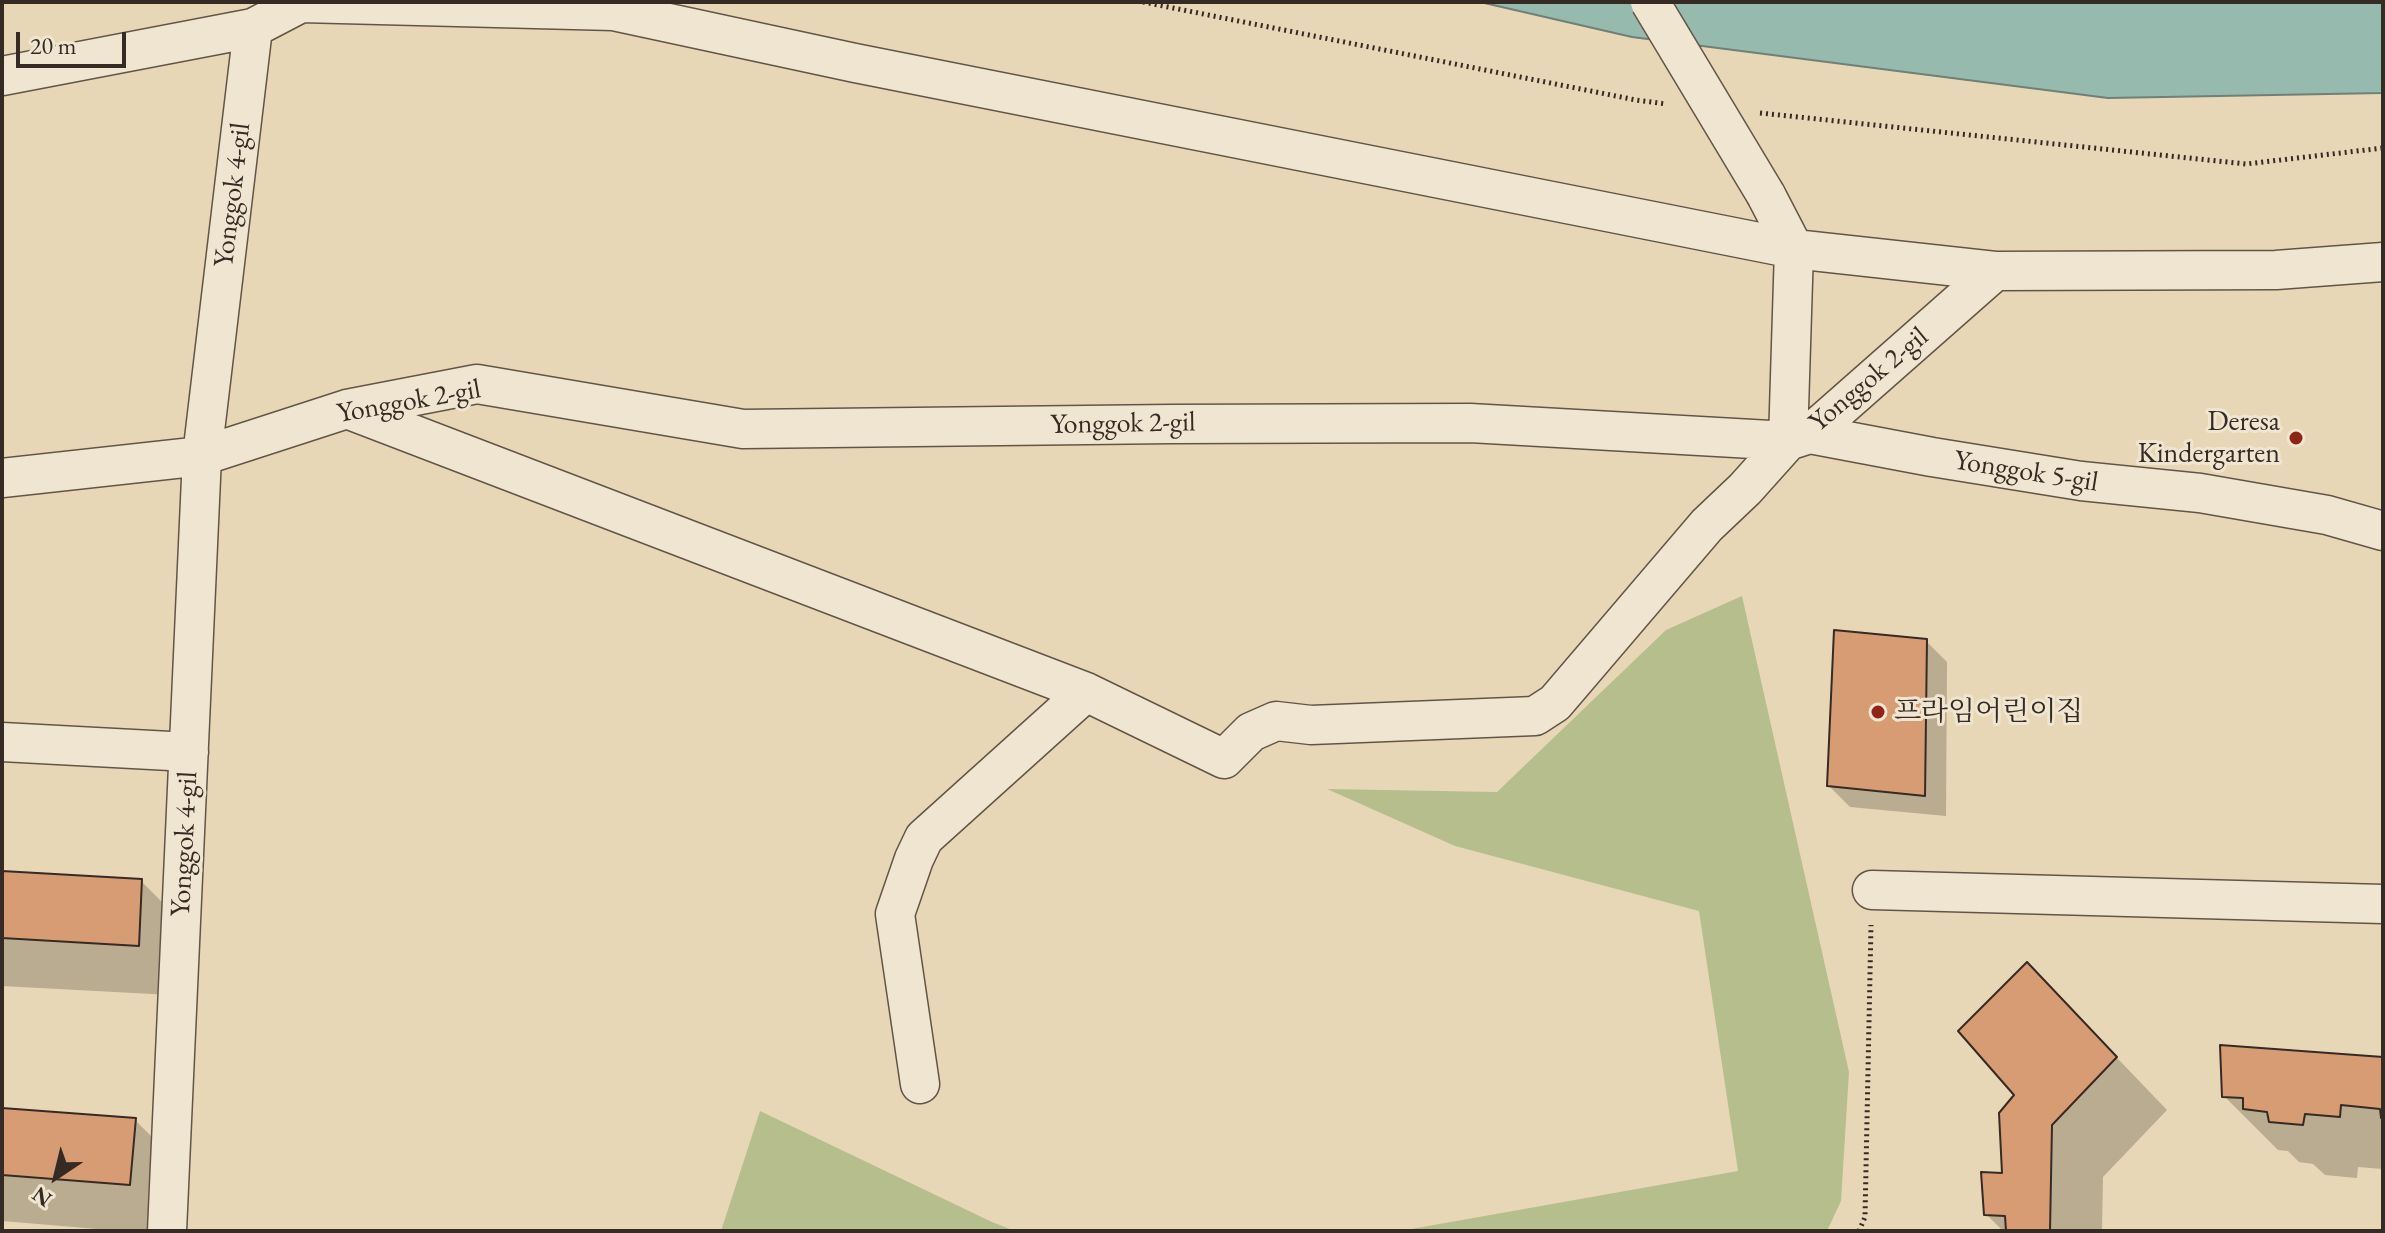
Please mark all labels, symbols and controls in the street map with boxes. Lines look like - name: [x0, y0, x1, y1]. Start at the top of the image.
- scale bar: [20, 16, 130, 66]
- text: 20 m: [30, 30, 77, 61]
- street label: Yonggok 4-gil: [207, 121, 259, 269]
- street label: Yonggok 2-gil: [1802, 320, 1936, 440]
- street label: Yonggok 2-gil: [334, 373, 484, 431]
- place label: Deresa Kindergarten: [2138, 405, 2280, 471]
- street label: Yonggok 2-gil: [1050, 406, 1196, 442]
- marker: Deresa Kindergarten: [2287, 429, 2305, 447]
- street label: Yonggok 5-gil: [1952, 444, 2100, 500]
- place label: 프라임어린이집: [1894, 695, 2083, 729]
- marker: 프라임어린이집: [1869, 703, 1887, 721]
- street label: Yonggok 4-gil: [164, 771, 206, 917]
- north arrow: [16, 1137, 96, 1217]
- text: N: [26, 1180, 58, 1214]

